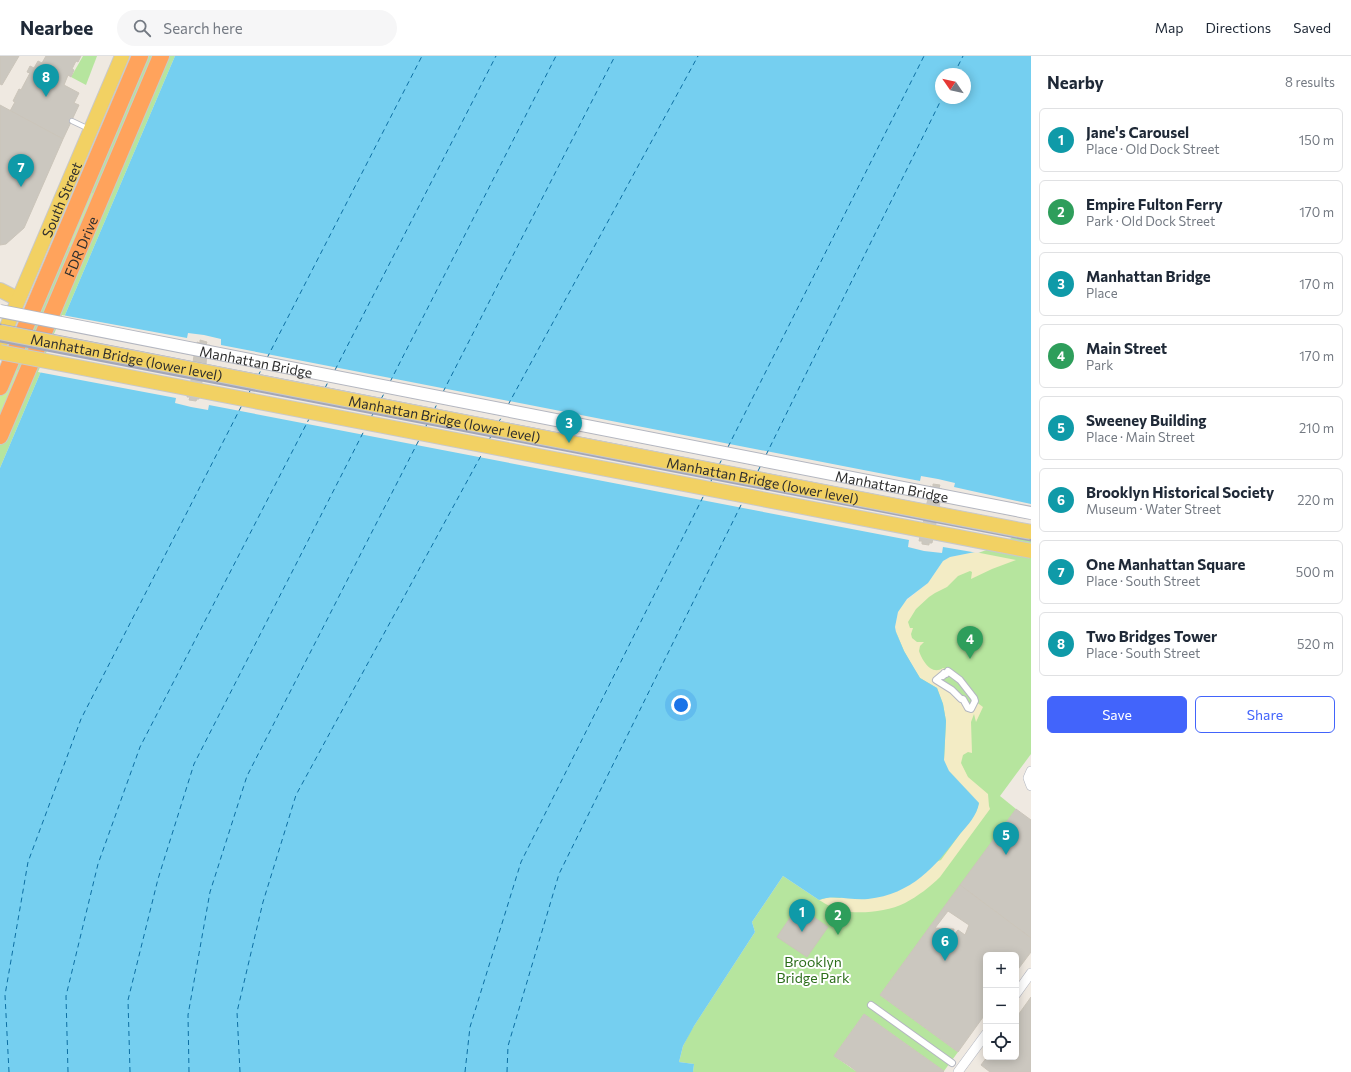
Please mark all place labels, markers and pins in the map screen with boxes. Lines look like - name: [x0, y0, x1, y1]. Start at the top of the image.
- pin: 8: [33, 64, 59, 97]
- pin: 7: [8, 154, 34, 187]
- pin: 3: [556, 410, 582, 443]
- pin: 4: [957, 626, 983, 659]
- pin: 5: [993, 822, 1019, 855]
- pin: 1: [789, 899, 815, 932]
- pin: 2: [825, 902, 851, 935]
- pin: 6: [932, 928, 958, 961]

